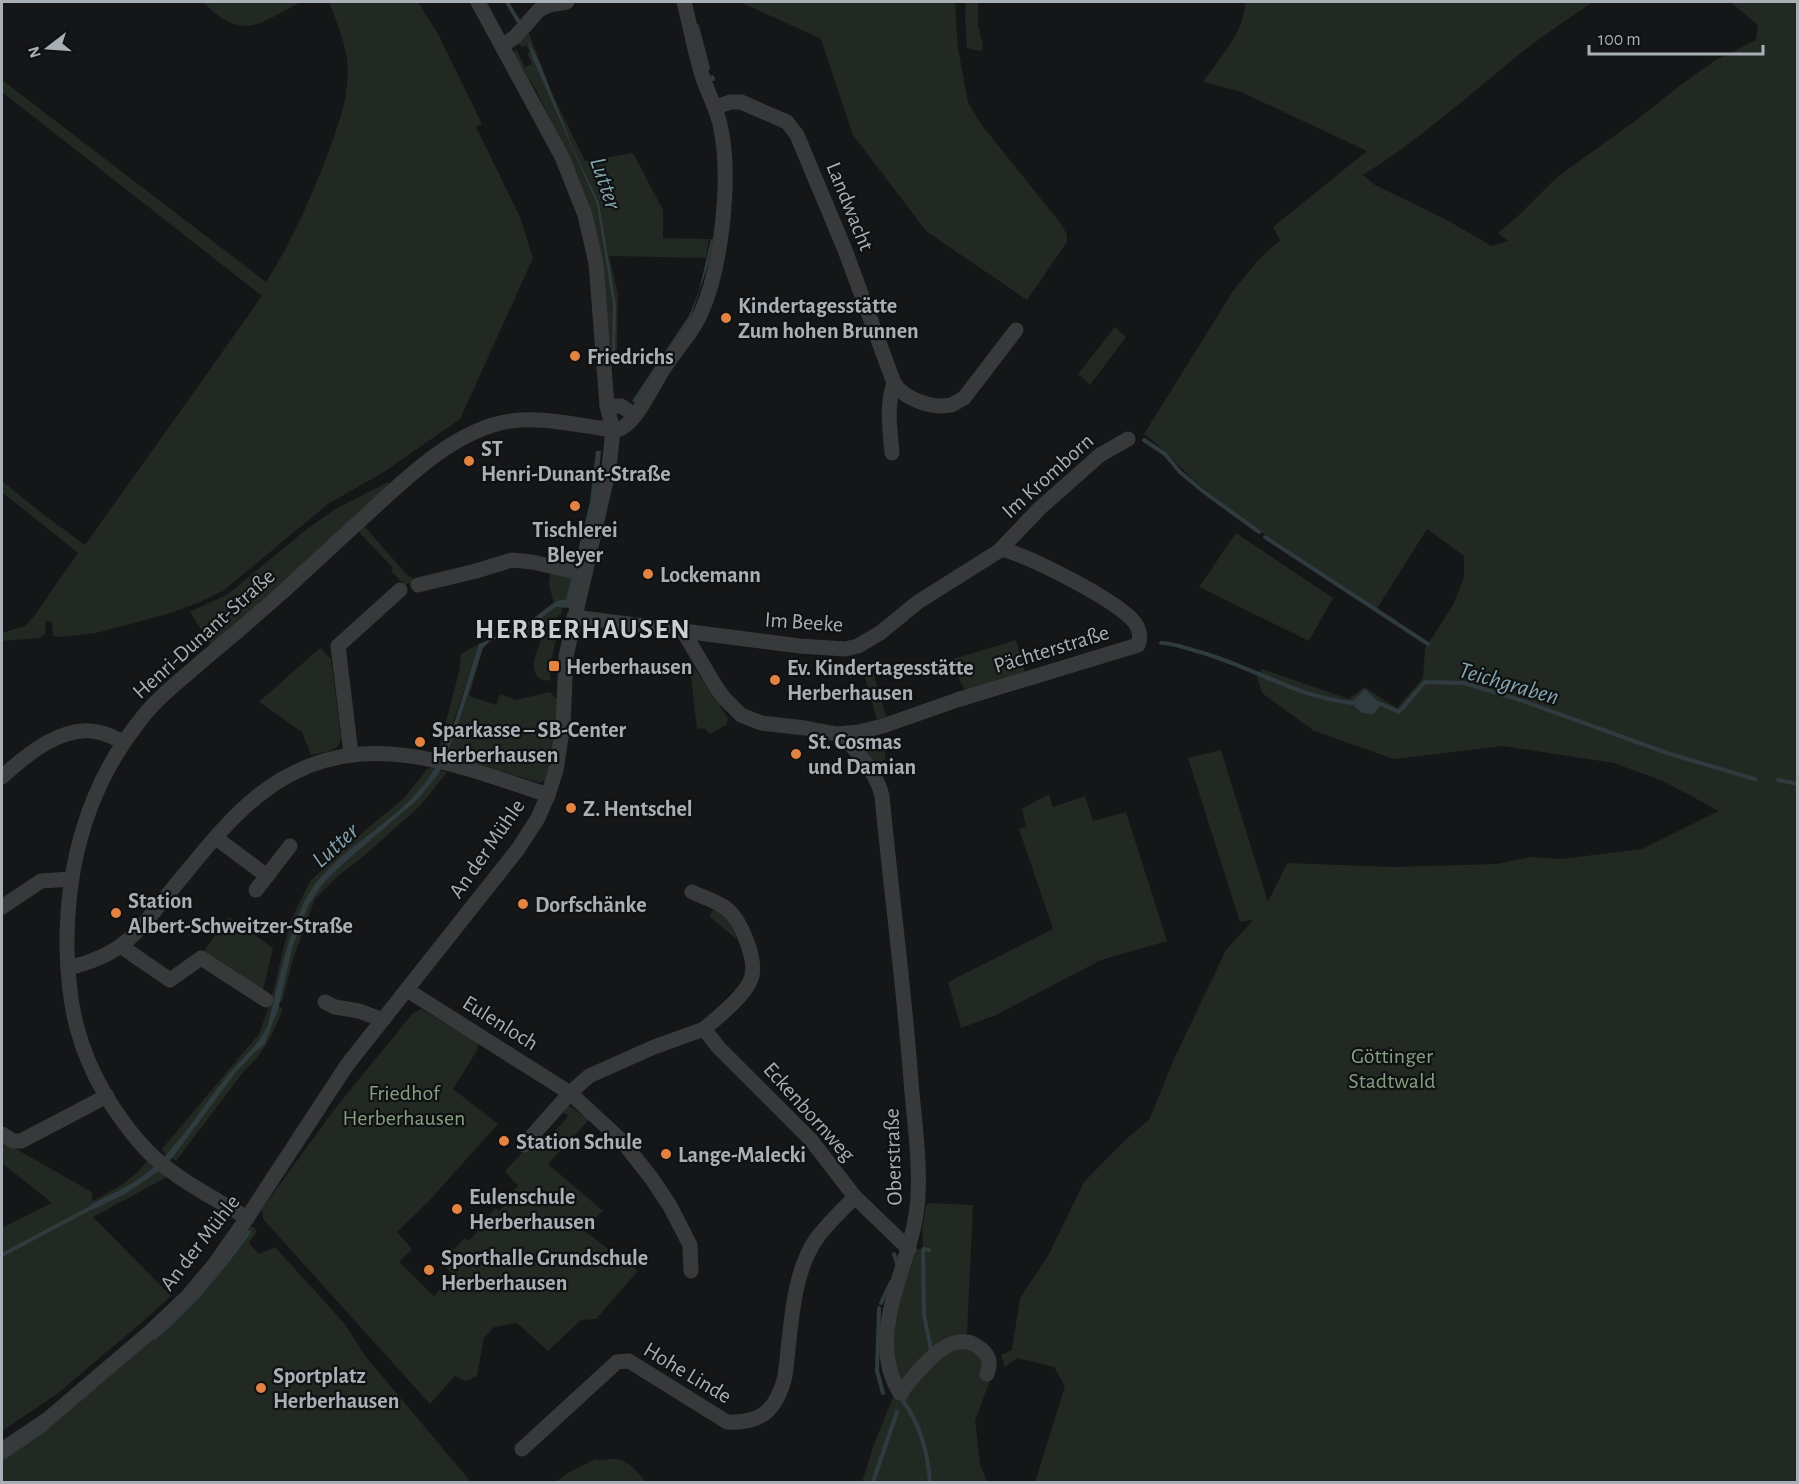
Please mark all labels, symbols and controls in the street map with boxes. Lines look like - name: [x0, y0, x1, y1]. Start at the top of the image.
- north arrow: [18, 18, 78, 78]
- scale bar: [1589, 18, 1763, 56]
- text: 100 m: [1598, 31, 1641, 49]
- text: N: [25, 44, 44, 60]
- water label: Lutter: [585, 154, 625, 214]
- street label: Landwacht: [822, 159, 878, 254]
- place label: Kindertagesstätte Zum hohen Brunnen: [738, 295, 919, 342]
- marker: Kindertagesstätte Zum hohen Brunnen: [719, 311, 733, 325]
- place label: Friedrichs: [587, 346, 674, 368]
- marker: Friedrichs: [568, 349, 582, 363]
- street label: Im Kromborn: [998, 429, 1098, 522]
- place label: ST Henri-Dunant-Straße: [481, 438, 671, 485]
- marker: ST Henri-Dunant-Straße: [462, 454, 476, 468]
- marker: Tischlerei Bleyer: [568, 499, 582, 513]
- place label: Tischlerei Bleyer: [532, 519, 618, 567]
- place label: Lockemann: [660, 564, 761, 586]
- street label: Henri-Dunant-Straße: [128, 565, 279, 703]
- marker: Lockemann: [641, 567, 655, 581]
- street label: Im Beeke: [764, 608, 844, 636]
- district label: HERBERHAUSEN: [475, 616, 691, 644]
- street label: Pächterstraße: [991, 621, 1112, 677]
- place label: Herberhausen: [566, 656, 692, 678]
- place label: Ev. Kindertagesstätte Herberhausen: [787, 657, 974, 704]
- water label: Teichgraben: [1456, 658, 1562, 710]
- marker: Herberhausen: [547, 659, 561, 673]
- marker: Ev. Kindertagesstätte Herberhausen: [768, 673, 782, 687]
- place label: Sparkasse – SB-Center Herberhausen: [432, 719, 627, 766]
- place label: St. Cosmas und Damian: [808, 731, 916, 778]
- marker: Sparkasse – SB-Center Herberhausen: [413, 735, 427, 749]
- marker: St. Cosmas und Damian: [789, 747, 803, 761]
- street label: An der Mühle: [445, 795, 529, 902]
- place label: Z. Hentschel: [583, 798, 693, 820]
- marker: Z. Hentschel: [564, 801, 578, 815]
- water label: Lutter: [308, 818, 364, 872]
- place label: Station Albert-Schweitzer-Straße: [128, 890, 353, 937]
- place label: Dorfschänke: [535, 894, 647, 916]
- marker: Dorfschänke: [516, 897, 530, 911]
- marker: Station Albert-Schweitzer-Straße: [109, 906, 123, 920]
- street label: Eulenloch: [459, 991, 542, 1055]
- park label: Göttinger Stadtwald: [1348, 1045, 1436, 1092]
- street label: Eckenbornweg: [759, 1058, 859, 1166]
- park label: Friedhof Herberhausen: [343, 1082, 465, 1129]
- street label: Oberstraße: [880, 1108, 906, 1206]
- place label: Station Schule: [516, 1131, 642, 1153]
- marker: Station Schule: [497, 1134, 511, 1148]
- place label: Lange-Malecki: [678, 1144, 806, 1166]
- marker: Lange-Malecki: [659, 1147, 673, 1161]
- place label: Eulenschule Herberhausen: [469, 1186, 595, 1233]
- street label: An der Mühle: [156, 1191, 244, 1295]
- marker: Eulenschule Herberhausen: [450, 1202, 464, 1216]
- place label: Sporthalle Grundschule Herberhausen: [441, 1247, 648, 1294]
- marker: Sporthalle Grundschule Herberhausen: [422, 1263, 436, 1277]
- street label: Hohe Linde: [640, 1338, 735, 1408]
- place label: Sportplatz Herberhausen: [273, 1365, 399, 1412]
- marker: Sportplatz Herberhausen: [254, 1381, 268, 1395]

